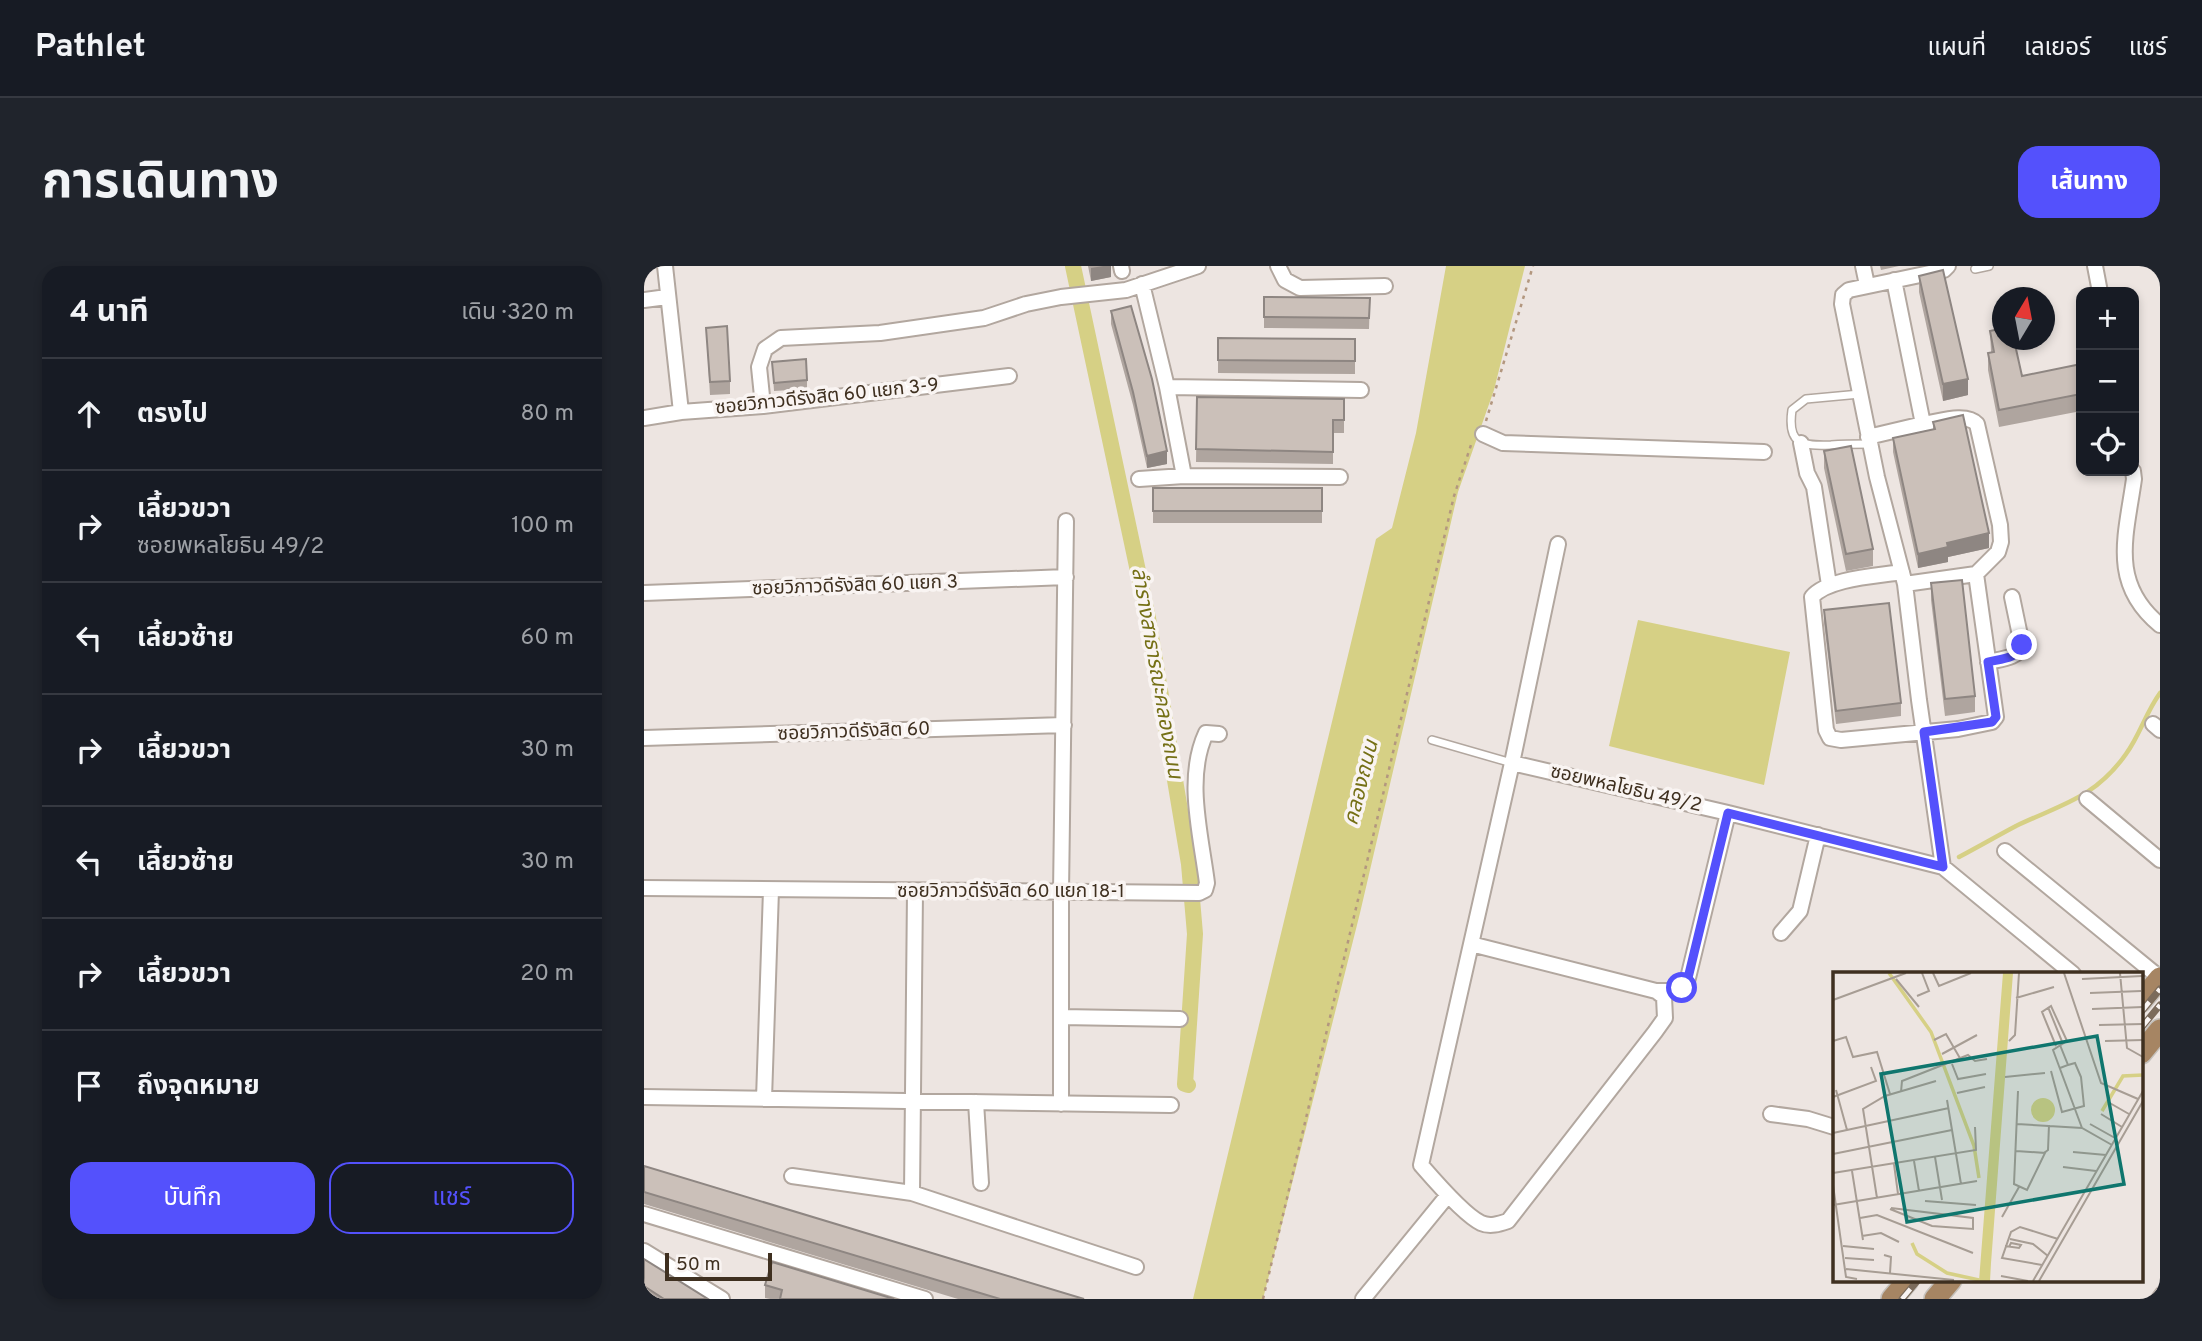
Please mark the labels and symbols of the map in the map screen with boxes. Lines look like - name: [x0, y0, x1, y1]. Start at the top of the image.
- north arrow: [1992, 287, 2055, 350]
- street label: ซอยวิภาวดีรังสิต 60 แยก 3-9: [714, 373, 940, 421]
- water label: ลำรางสาธารณะคลองถนน: [1124, 565, 1188, 782]
- street label: ซอยวิภาวดีรังสิต 60 แยก 3: [752, 570, 958, 602]
- route end: [2006, 629, 2037, 660]
- street label: ซอยวิภาวดีรังสิต 60: [777, 717, 931, 747]
- water label: คลองถนน: [1338, 737, 1386, 828]
- street label: ซอยพหลโยธิน 49/2: [1548, 760, 1704, 818]
- street label: ซอยวิภาวดีรังสิต 60 แยก 18-1: [897, 880, 1125, 904]
- route start: [1666, 972, 1697, 1003]
- inset map: [1833, 972, 2142, 1282]
- scale bar: [665, 1250, 772, 1282]

